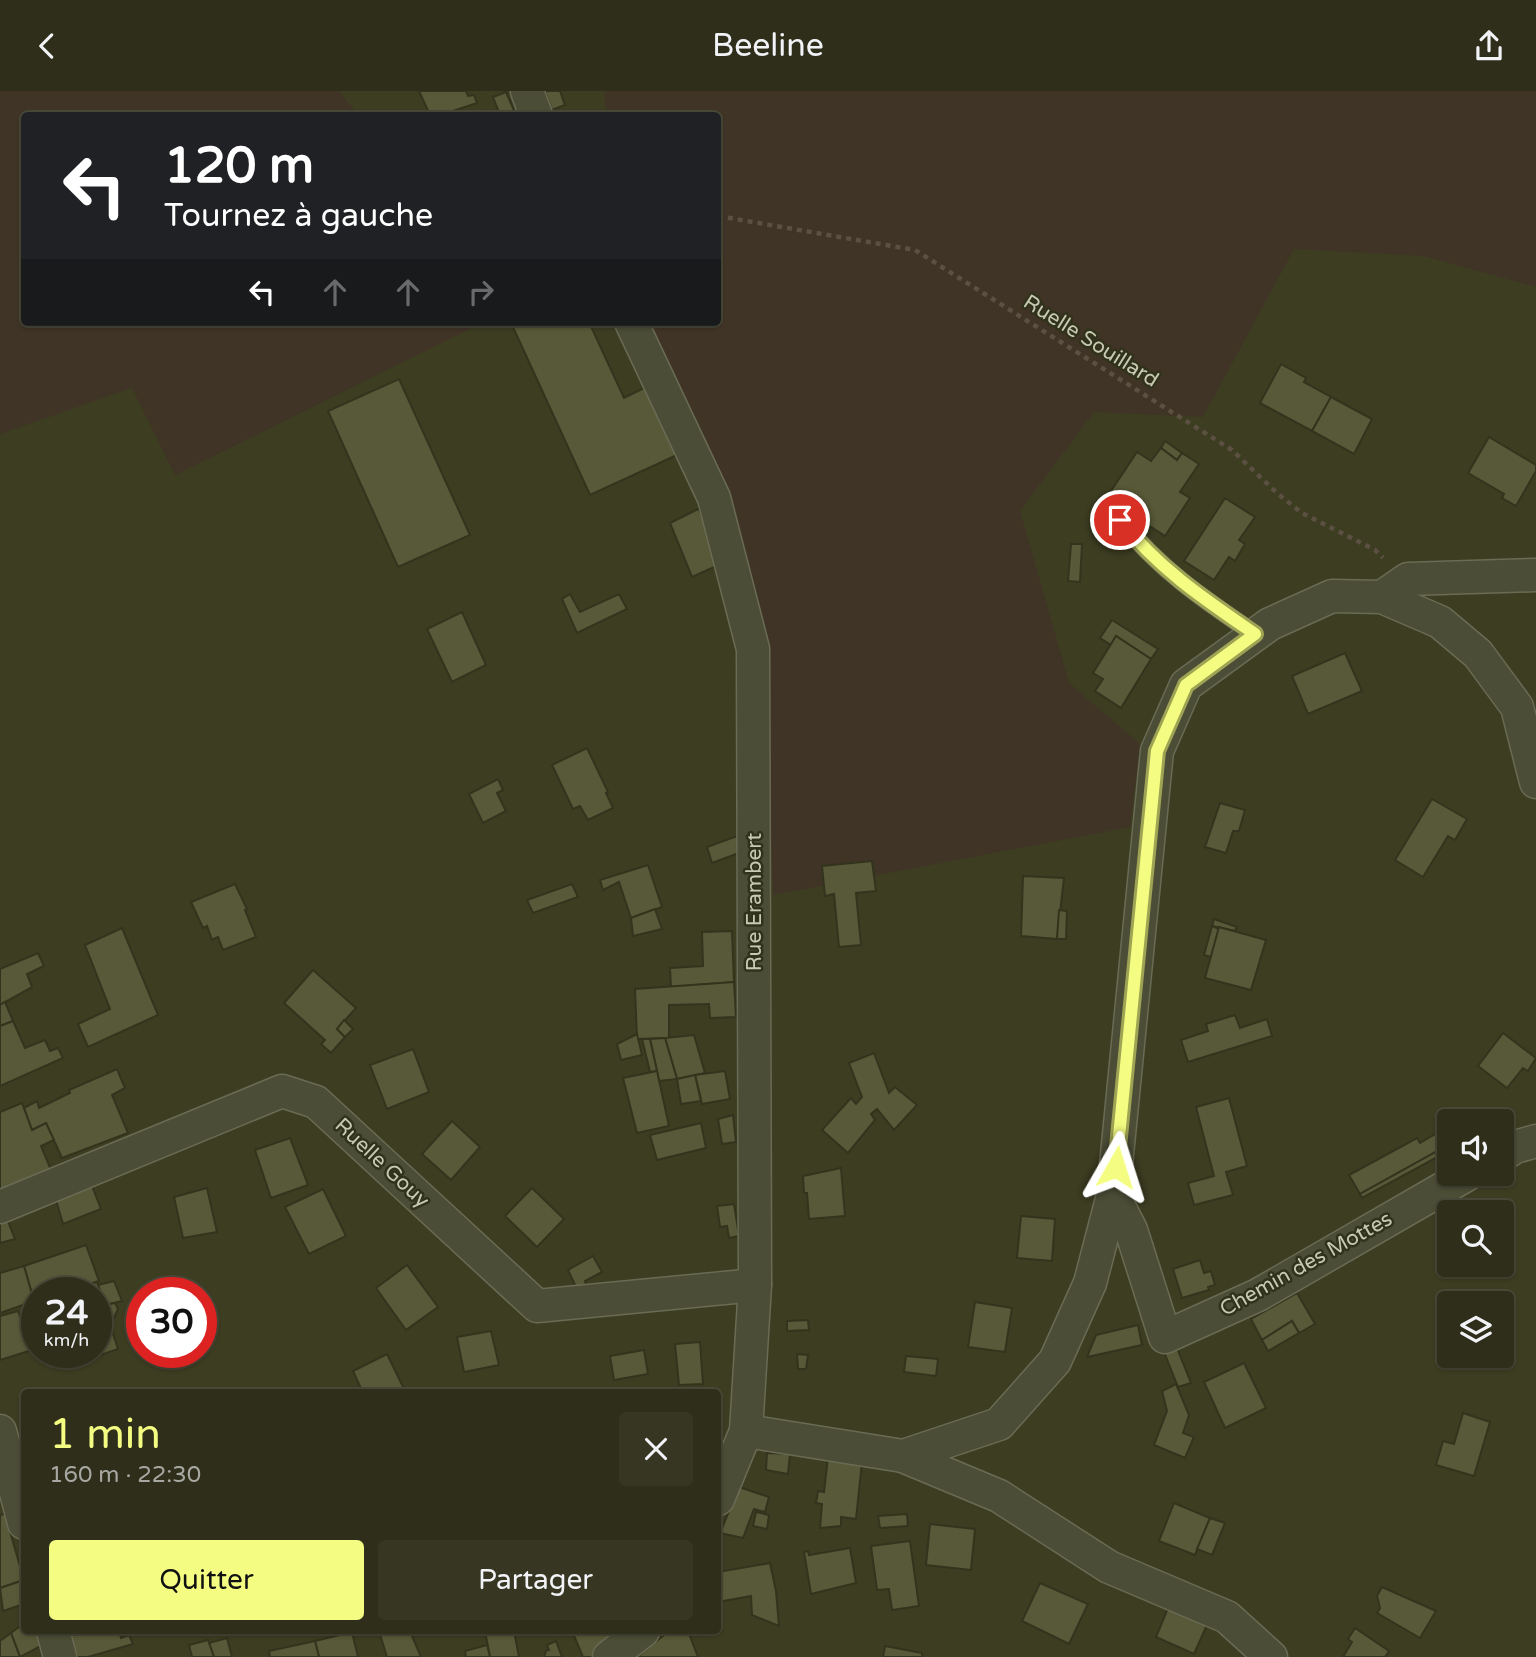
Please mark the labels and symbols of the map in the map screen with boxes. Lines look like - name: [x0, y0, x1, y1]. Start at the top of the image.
- street label: Ruelle Souillard: [1019, 289, 1163, 393]
- pin: [1090, 490, 1150, 550]
- street label: Rue Erambert: [742, 833, 767, 971]
- street label: Ruelle Gouy: [330, 1113, 434, 1213]
- position arrow: [1079, 1130, 1153, 1204]
- street label: Chemin des Mottes: [1215, 1206, 1397, 1322]
- speed limit sign: 30: [126, 1277, 217, 1368]

